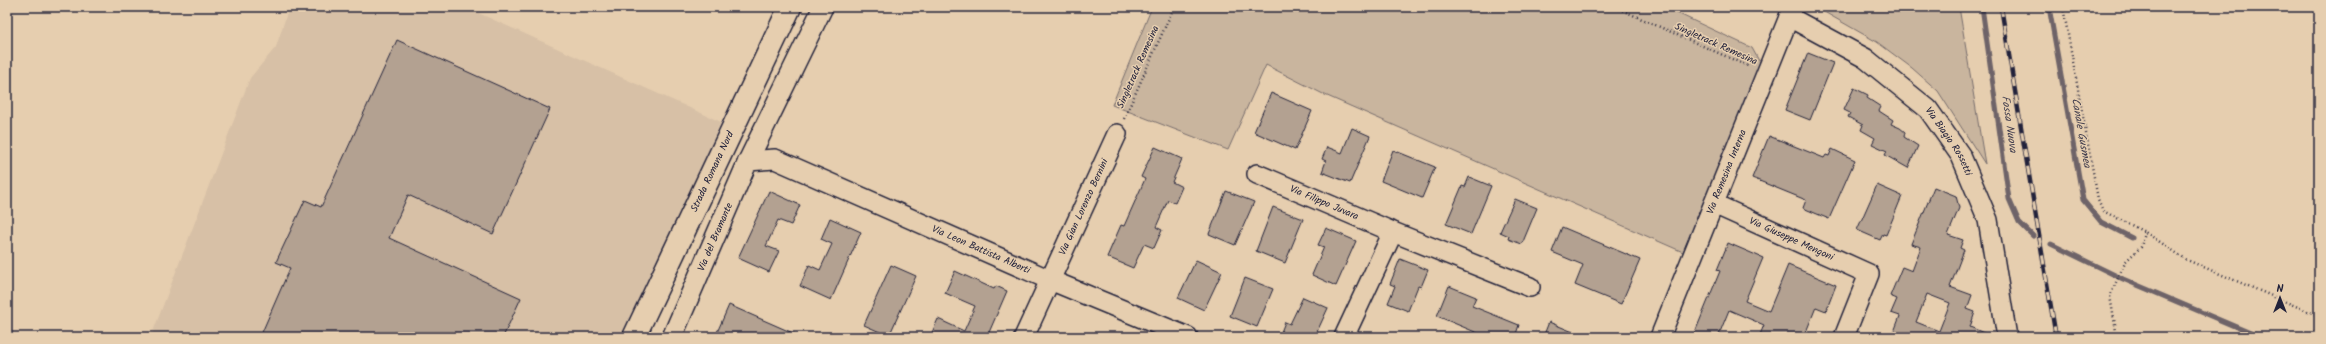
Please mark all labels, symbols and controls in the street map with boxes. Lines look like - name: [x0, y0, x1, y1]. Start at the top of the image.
- street label: Singletrack Remesina: [1672, 19, 1760, 70]
- street label: Singletrack Remesina: [1113, 23, 1164, 111]
- water label: Fossa Nuova: [1996, 94, 2022, 154]
- water label: Canale Gusmea: [2066, 97, 2096, 170]
- street label: Via Biagio Rossetti: [1921, 104, 1977, 179]
- street label: Via Remesina Interna: [1702, 127, 1751, 217]
- street label: Strada Romana Nord: [686, 128, 739, 215]
- street label: Via Gian Lorenzo Bernini: [1054, 155, 1113, 258]
- street label: Via Filippo Juvara: [1287, 181, 1361, 225]
- street label: Via del Bramante: [693, 200, 737, 274]
- street label: Via Giuseppe Mengoni: [1747, 213, 1837, 265]
- street label: Via Leon Battista Alberti: [929, 221, 1034, 279]
- north arrow: [2260, 278, 2300, 318]
- text: N: [2277, 280, 2284, 298]

